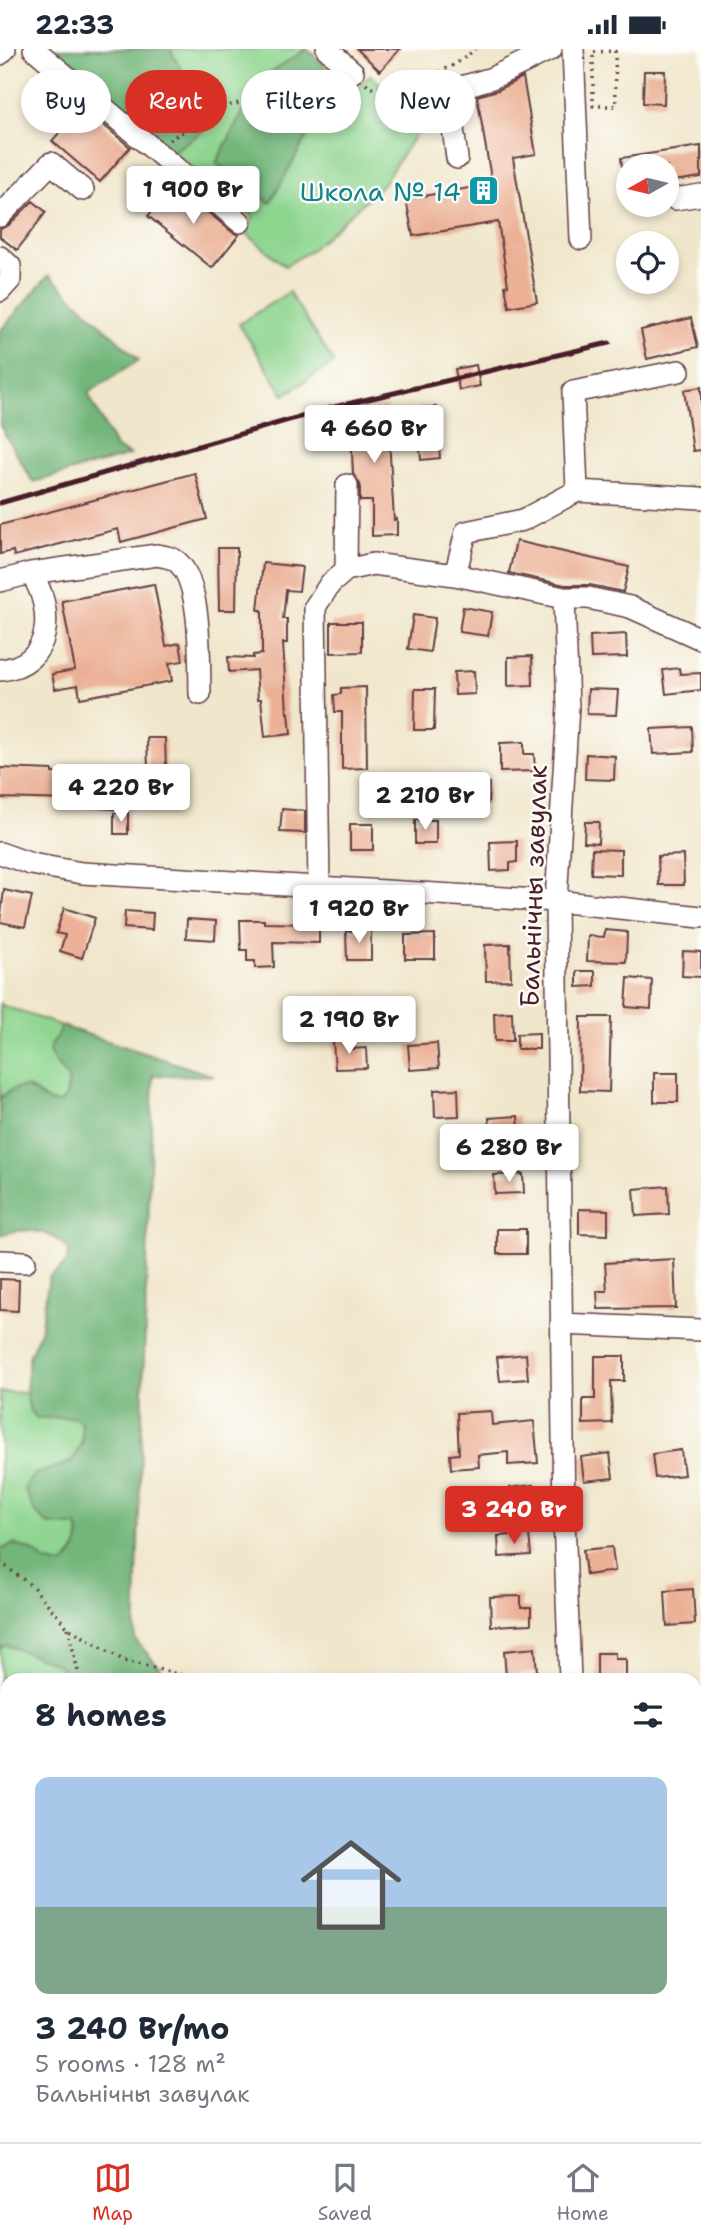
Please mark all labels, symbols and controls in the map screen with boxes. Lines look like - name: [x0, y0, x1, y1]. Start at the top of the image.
- text: 22:33: [35, 7, 114, 42]
- chip: Buy: [21, 70, 111, 133]
- chip: Rent: [125, 70, 227, 133]
- chip: Filters: [241, 70, 361, 133]
- chip: New: [375, 70, 475, 133]
- north arrow: [616, 154, 679, 217]
- map controls: [616, 154, 679, 294]
- pin: 1 900 Br: [121, 167, 265, 226]
- text: 1 900 Br: [143, 174, 243, 204]
- place label: Школа № 14: [300, 174, 461, 209]
- building icon: Школа № 14: [467, 174, 501, 208]
- button: locate: [616, 231, 679, 294]
- pin: 4 660 Br: [302, 405, 446, 465]
- text: 4 660 Br: [321, 413, 427, 443]
- street label: Бальнічны завулак: [511, 764, 555, 1008]
- pin: 4 220 Br: [49, 765, 193, 824]
- text: 4 220 Br: [68, 772, 174, 802]
- pin: 2 210 Br: [353, 773, 497, 832]
- text: 2 210 Br: [375, 780, 475, 810]
- pin: 1 920 Br: [287, 885, 431, 945]
- text: 1 920 Br: [309, 893, 409, 923]
- pin: 2 190 Br: [277, 997, 421, 1056]
- text: 2 190 Br: [299, 1004, 399, 1034]
- pin: 6 280 Br: [437, 1125, 581, 1184]
- text: 6 280 Br: [456, 1132, 562, 1162]
- pin: 3 240 Br: [442, 1487, 586, 1546]
- text: 3 240 Br: [461, 1494, 567, 1524]
- text: 8 homes: [35, 1695, 167, 1736]
- icon: filters: [629, 1696, 667, 1734]
- icon: home: [288, 1822, 414, 1948]
- text: 3 240 Br/mo: [35, 2008, 230, 2049]
- text: 5 rooms · 128 m²: [35, 2049, 226, 2079]
- text: Бальнічны завулак: [35, 2079, 249, 2109]
- tab: Map: [92, 2159, 133, 2226]
- tab: Saved: [318, 2159, 372, 2226]
- tab: Home: [556, 2159, 609, 2226]

